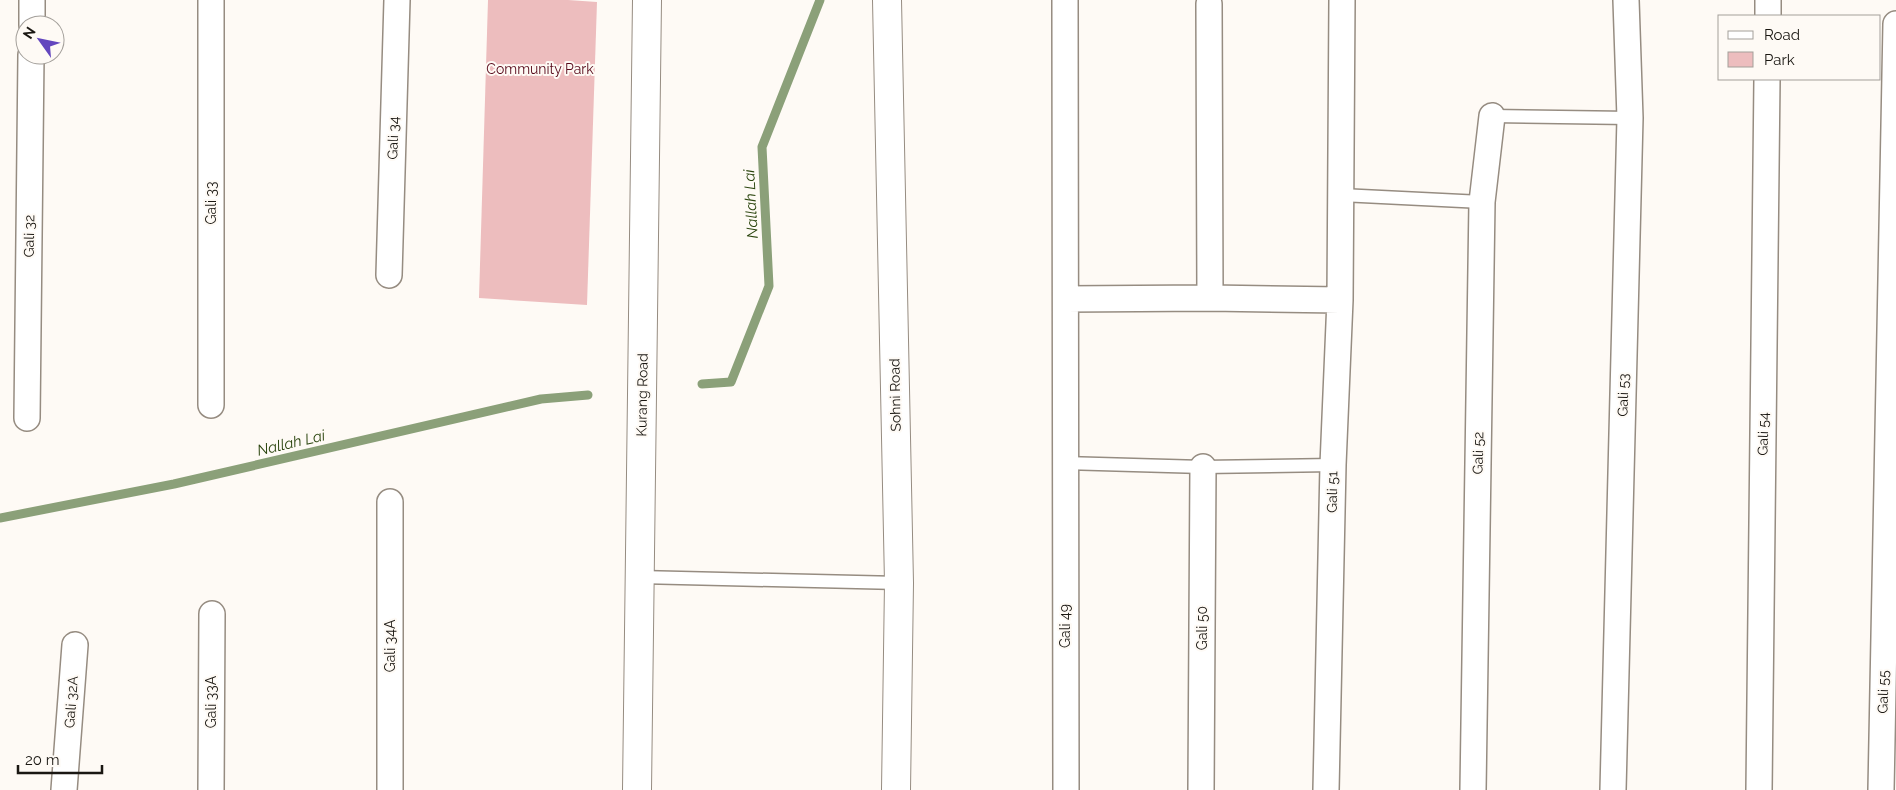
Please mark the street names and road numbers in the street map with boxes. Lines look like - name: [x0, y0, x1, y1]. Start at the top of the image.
- street label: Gali 34: [384, 116, 402, 160]
- street label: Gali 33: [203, 181, 219, 225]
- street label: Gali 32: [21, 214, 37, 258]
- street label: Kurang Road: [633, 353, 651, 437]
- street label: Sohni Road: [886, 358, 904, 432]
- street label: Gali 53: [1615, 373, 1631, 417]
- street label: Gali 54: [1755, 412, 1771, 456]
- street label: Gali 52: [1470, 431, 1486, 475]
- street label: Gali 51: [1324, 471, 1340, 513]
- street label: Gali 49: [1057, 604, 1073, 648]
- street label: Gali 50: [1194, 606, 1210, 650]
- street label: Gali 34A: [382, 619, 398, 672]
- street label: Gali 55: [1875, 670, 1891, 714]
- street label: Gali 32A: [61, 675, 81, 729]
- street label: Gali 33A: [203, 675, 219, 728]

